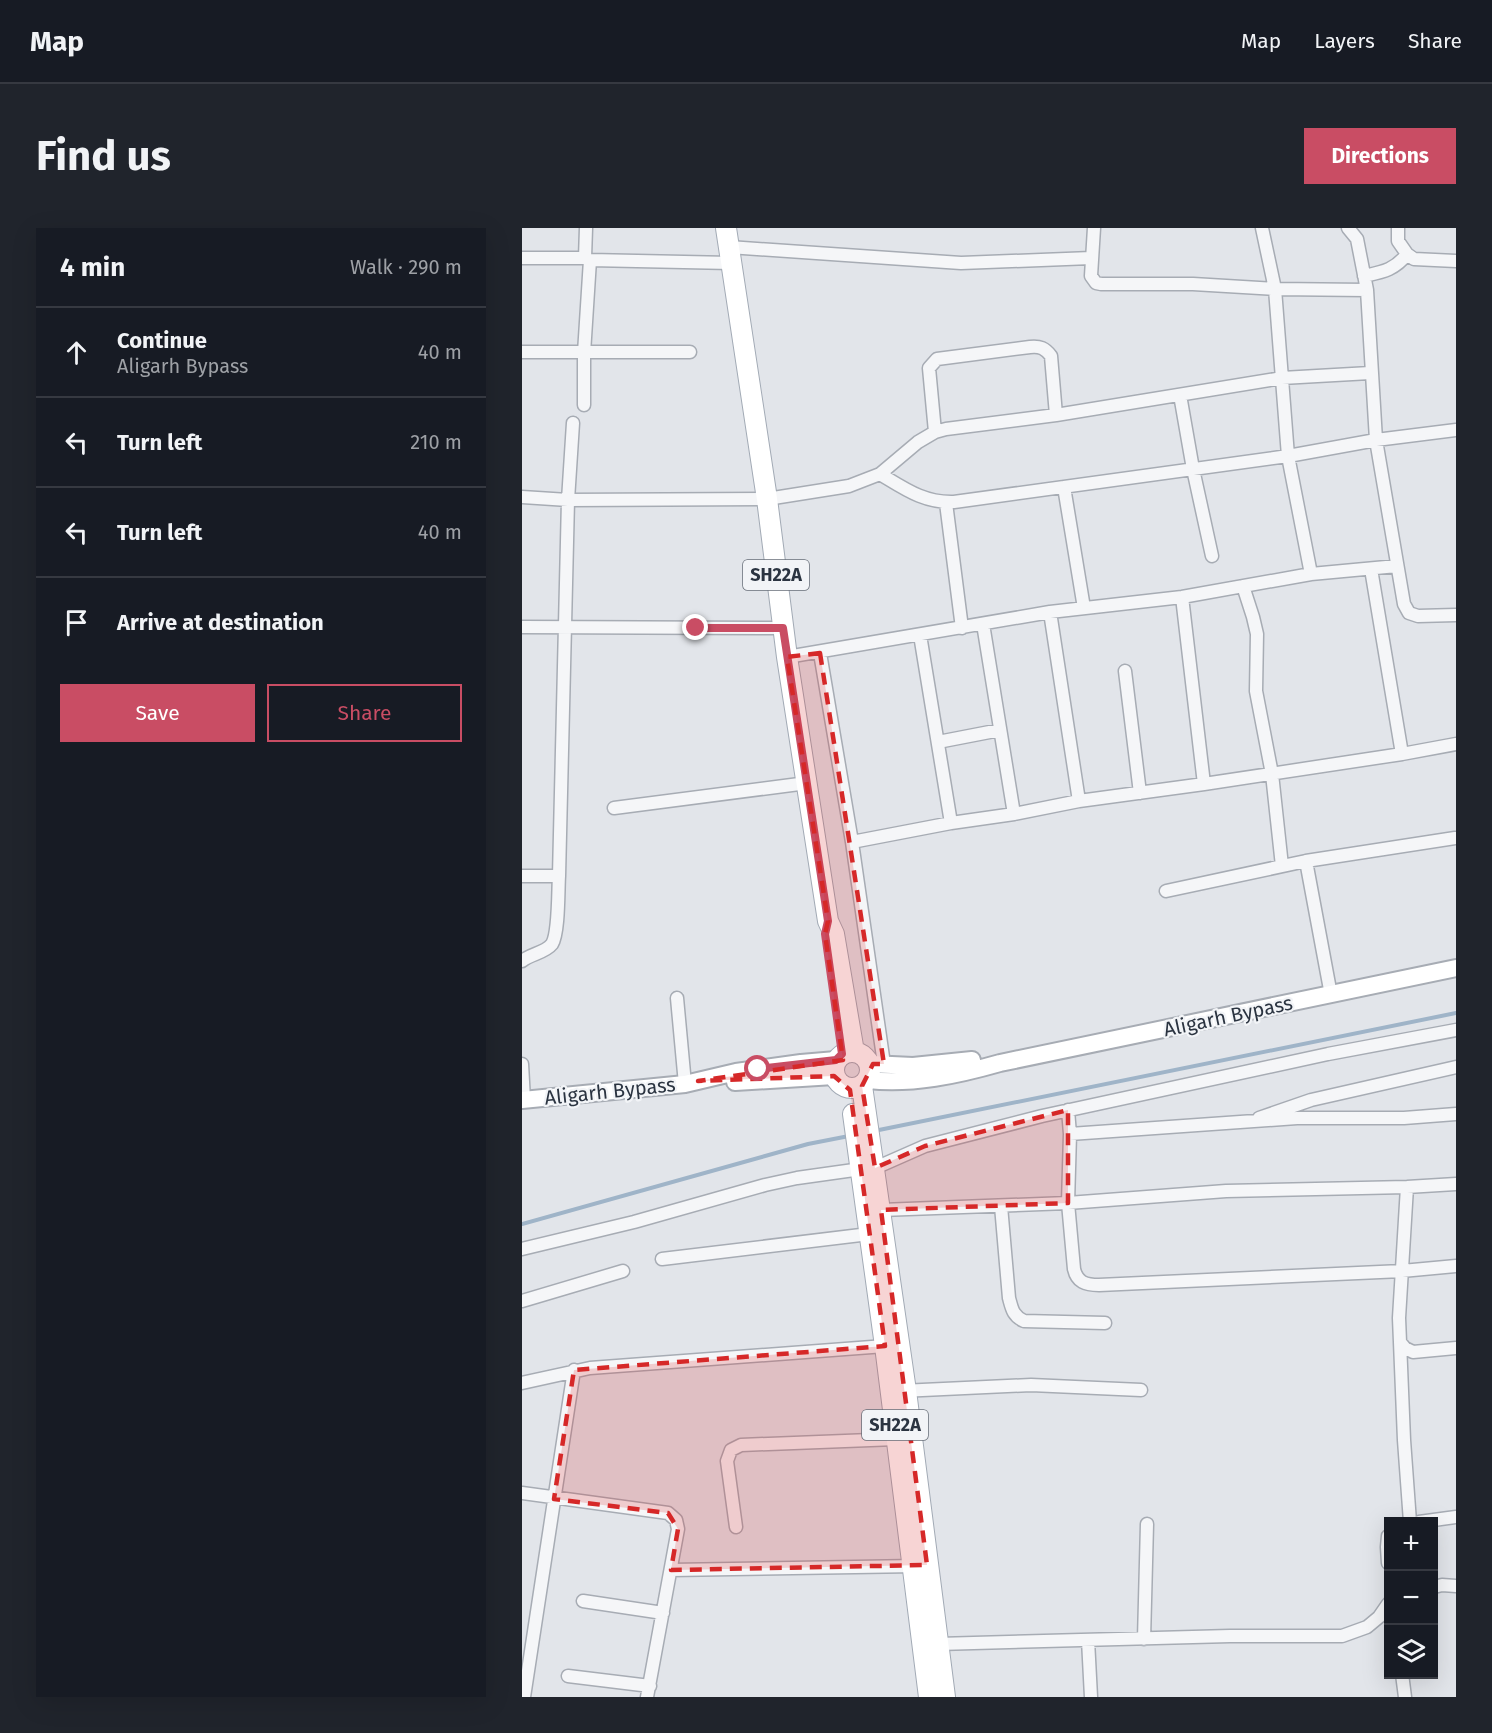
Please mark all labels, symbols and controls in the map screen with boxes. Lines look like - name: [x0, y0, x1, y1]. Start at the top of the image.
- text: Map: [30, 25, 84, 58]
- text: Map: [1241, 28, 1281, 54]
- text: Layers: [1314, 28, 1375, 54]
- text: Share: [1408, 28, 1462, 54]
- button: Directions: [1304, 128, 1456, 184]
- text: Find us: [36, 131, 171, 181]
- text: 4 min: [60, 252, 125, 283]
- text: Walk · 290 m: [350, 255, 462, 279]
- text: Continue: [117, 327, 207, 354]
- icon: ahead: [60, 336, 93, 369]
- text: 40 m: [418, 340, 462, 364]
- text: Aligarh Bypass: [117, 354, 248, 378]
- icon: left: [60, 426, 93, 459]
- text: Turn left: [117, 429, 202, 456]
- text: 210 m: [410, 430, 462, 454]
- icon: left: [60, 516, 93, 549]
- text: Turn left: [117, 519, 202, 546]
- text: 40 m: [418, 520, 462, 544]
- road number: SH22A: [743, 560, 809, 590]
- icon: arrive: [60, 606, 93, 639]
- text: Arrive at destination: [117, 609, 324, 636]
- route end: [682, 614, 708, 640]
- button: Save: [60, 684, 255, 742]
- button: Share: [267, 684, 462, 742]
- street label: Aligarh Bypass: [1161, 991, 1295, 1041]
- route start: [744, 1055, 770, 1081]
- street label: Aligarh Bypass: [543, 1072, 677, 1110]
- road number: SH22A: [862, 1410, 928, 1440]
- map controls: [1384, 1517, 1438, 1679]
- button: +: [1384, 1517, 1438, 1571]
- button: −: [1384, 1571, 1438, 1625]
- button: layers: [1384, 1625, 1438, 1679]

